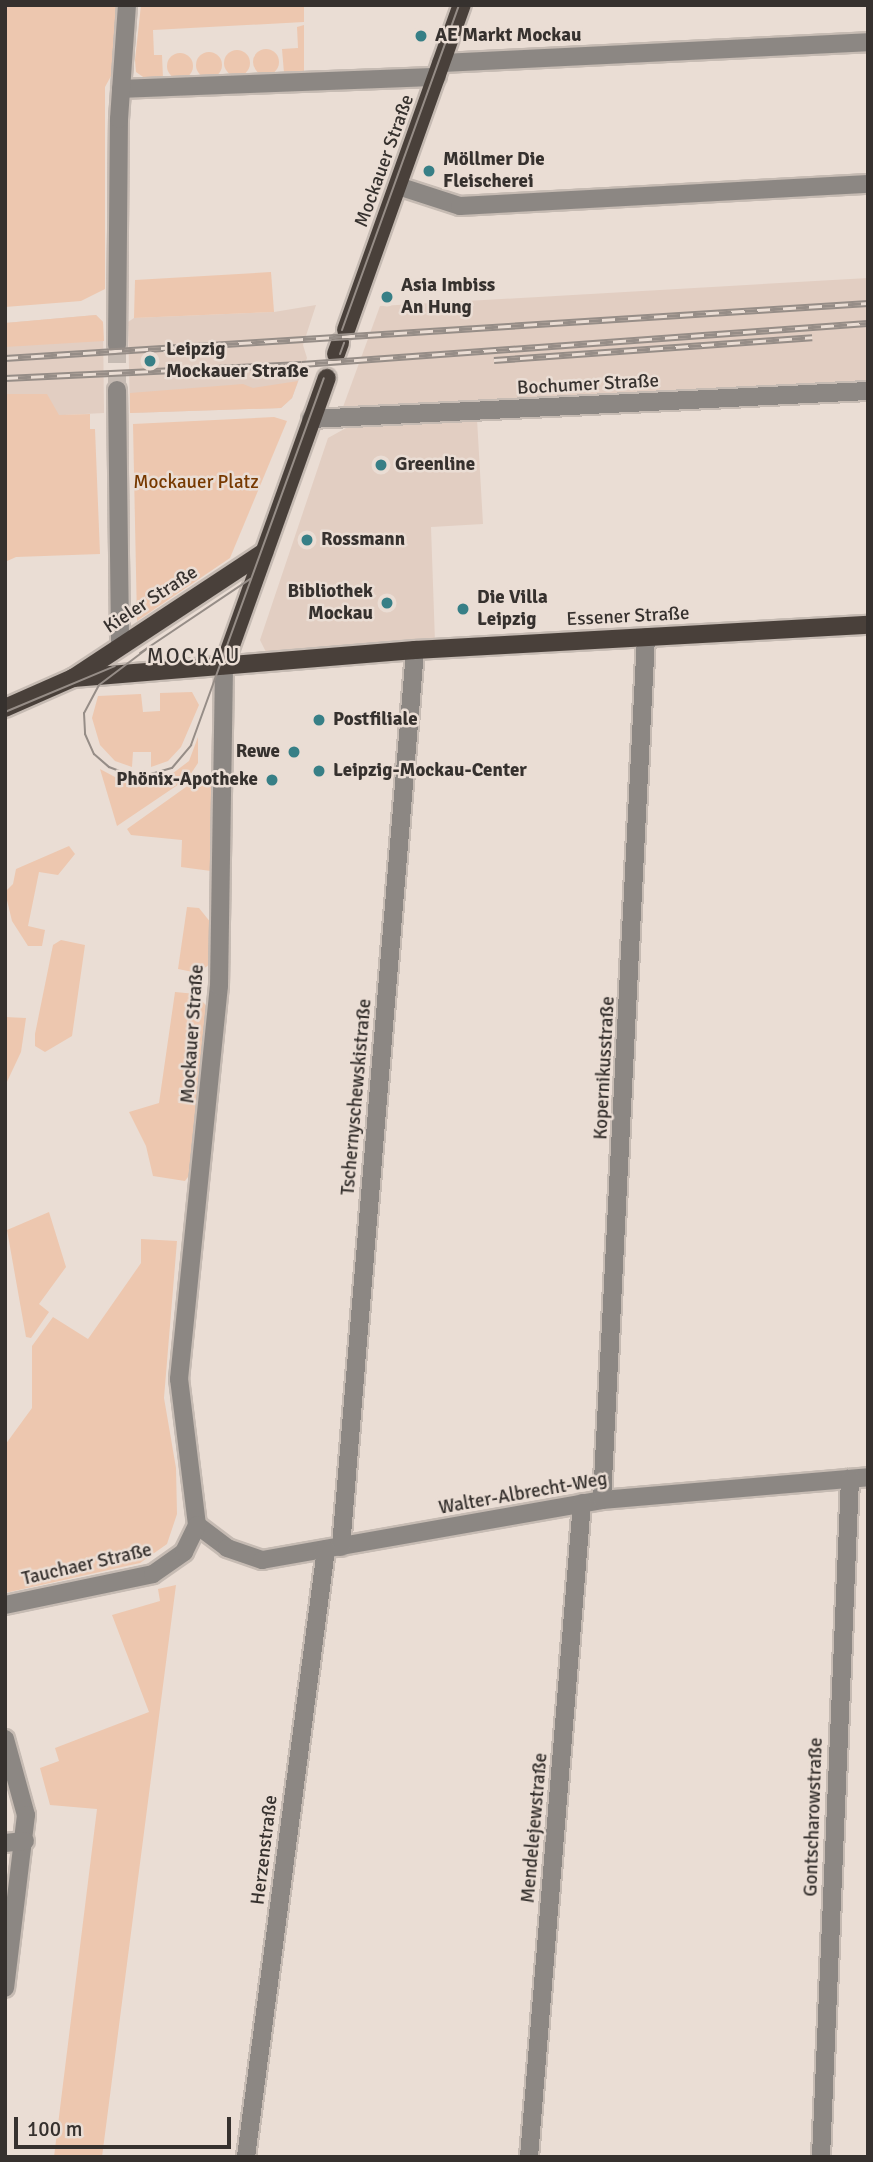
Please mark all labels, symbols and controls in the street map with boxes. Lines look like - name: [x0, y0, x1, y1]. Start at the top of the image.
- place label: AE Markt Mockau: [435, 25, 581, 47]
- marker: AE Markt Mockau: [413, 28, 429, 44]
- street label: Mockauer Straße: [350, 92, 420, 230]
- place label: Möllmer Die Fleischerei: [443, 149, 545, 193]
- marker: Möllmer Die Fleischerei: [421, 163, 437, 179]
- place label: Asia Imbiss An Hung: [401, 275, 495, 319]
- marker: Asia Imbiss An Hung: [379, 289, 395, 305]
- place label: Leipzig Mockauer Straße: [166, 339, 309, 383]
- marker: Leipzig Mockauer Straße: [140, 351, 160, 371]
- street label: Bochumer Straße: [516, 370, 660, 400]
- place label: Greenline: [395, 454, 475, 476]
- marker: Greenline: [373, 457, 389, 473]
- park label: Mockauer Platz: [133, 472, 259, 494]
- place label: Rossmann: [321, 529, 405, 551]
- marker: Rossmann: [299, 532, 315, 548]
- street label: Kieler Straße: [100, 561, 202, 639]
- place label: Bibliothek Mockau: [287, 581, 373, 625]
- place label: Die Villa Leipzig: [477, 587, 548, 631]
- marker: Bibliothek Mockau: [379, 595, 395, 611]
- marker: Die Villa Leipzig: [455, 601, 471, 617]
- street label: Essener Straße: [566, 602, 690, 632]
- district label: MOCKAU: [148, 643, 240, 669]
- place label: Postfiliale: [333, 709, 418, 731]
- marker: Postfiliale: [311, 712, 327, 728]
- place label: Rewe: [236, 741, 280, 763]
- marker: Rewe: [286, 744, 302, 760]
- place label: Leipzig-Mockau-Center: [333, 760, 527, 782]
- marker: Leipzig-Mockau-Center: [311, 763, 327, 779]
- place label: Phönix-Apotheke: [116, 769, 258, 791]
- marker: Phönix-Apotheke: [264, 772, 280, 788]
- street label: Mockauer Straße: [177, 964, 209, 1104]
- street label: Kopernikusstraße: [590, 996, 620, 1140]
- street label: Tschernyschewskistraße: [337, 998, 377, 1196]
- street label: Walter-Albrecht-Weg: [437, 1468, 609, 1520]
- street label: Tauchaer Straße: [20, 1539, 154, 1591]
- street label: Gontscharowstraße: [800, 1737, 828, 1897]
- street label: Mendelejewstraße: [517, 1752, 553, 1904]
- street label: Herzenstraße: [247, 1794, 283, 1906]
- scale bar: [18, 2102, 234, 2146]
- text: 100 m: [27, 2116, 82, 2142]

